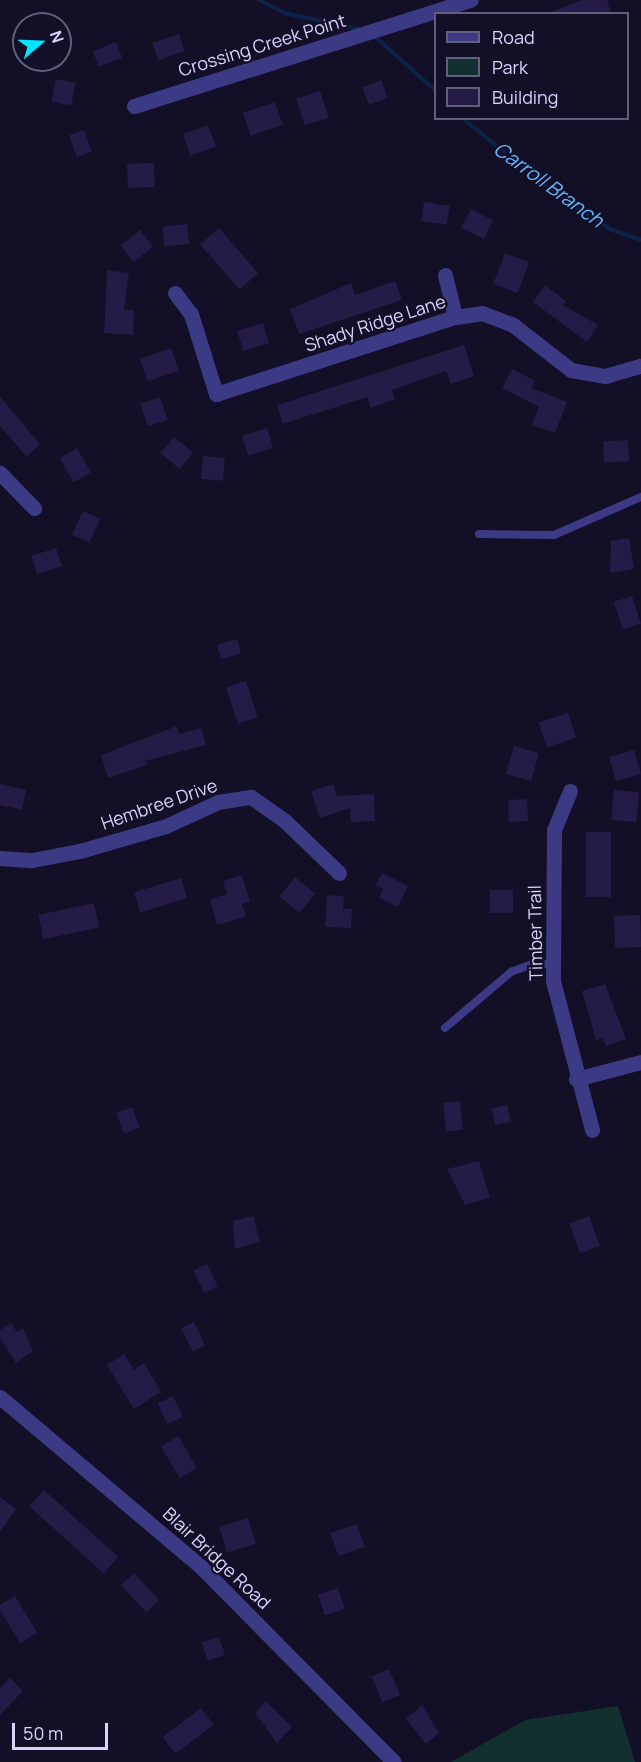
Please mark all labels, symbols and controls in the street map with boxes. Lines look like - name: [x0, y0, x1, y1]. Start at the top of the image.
- street label: Crossing Creek Point: [176, 9, 348, 81]
- north arrow: [12, 12, 72, 72]
- legend: [434, 12, 629, 120]
- text: Road: [492, 25, 535, 49]
- text: N: [45, 28, 69, 46]
- text: Park: [492, 55, 528, 79]
- text: Building: [492, 85, 558, 109]
- water label: Carroll Branch: [489, 136, 609, 232]
- street label: Shady Ridge Lane: [302, 290, 448, 356]
- street label: Hembree Drive: [98, 774, 220, 834]
- street label: Timber Trail: [523, 885, 547, 981]
- street label: Blair Bridge Road: [159, 1503, 275, 1613]
- scale bar: [15, 1711, 111, 1749]
- text: 50 m: [23, 1721, 63, 1745]

